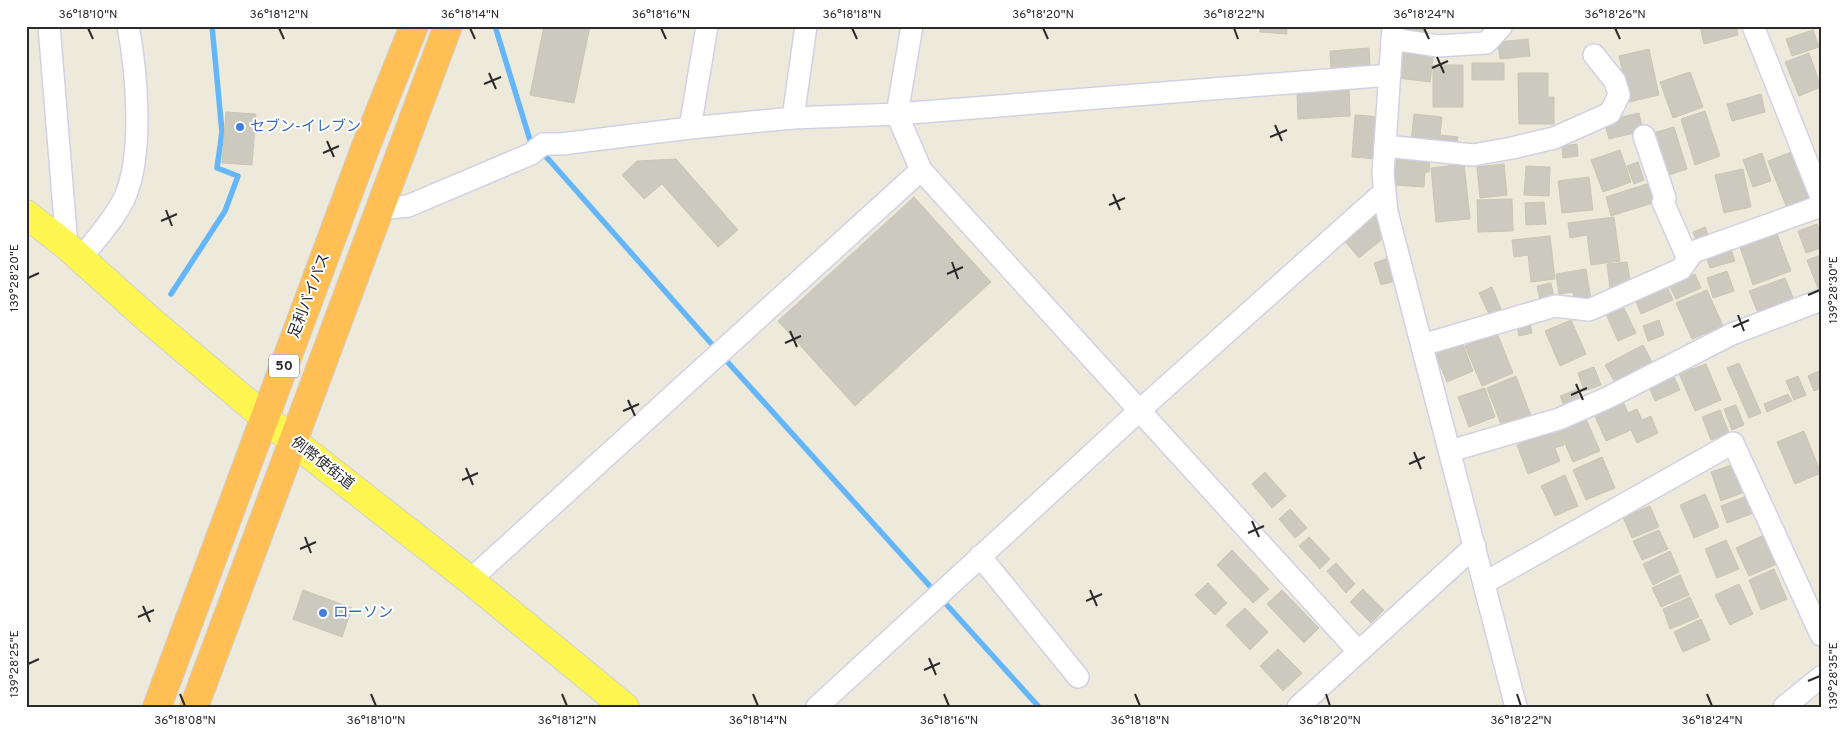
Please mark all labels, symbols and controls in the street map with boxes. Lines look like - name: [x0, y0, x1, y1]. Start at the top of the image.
- text: 36°18'10"N: [58, 7, 118, 23]
- text: 36°18'12"N: [250, 7, 308, 23]
- text: 36°18'14"N: [441, 7, 499, 23]
- text: 36°18'16"N: [632, 7, 690, 23]
- text: 36°18'18"N: [823, 7, 881, 23]
- text: 36°18'20"N: [1012, 7, 1074, 23]
- text: 36°18'22"N: [1203, 7, 1265, 23]
- text: 36°18'24"N: [1393, 7, 1455, 23]
- text: 36°18'26"N: [1584, 7, 1646, 23]
- place label: セブン-イレブン: [250, 118, 361, 137]
- marker: セブン-イレブン: [234, 121, 246, 133]
- text: 139°28'20"E: [7, 244, 23, 312]
- street label: 足利バイパス: [285, 251, 335, 341]
- text: 139°28'30"E: [1826, 256, 1842, 324]
- road number: 50: [269, 354, 299, 378]
- street label: 例幣使街道: [287, 433, 358, 495]
- place label: ローソン: [333, 604, 393, 623]
- marker: ローソン: [317, 607, 329, 619]
- text: 139°28'25"E: [7, 630, 23, 698]
- text: 139°28'35"E: [1826, 642, 1842, 710]
- text: 36°18'08"N: [154, 713, 216, 729]
- text: 36°18'10"N: [346, 713, 406, 729]
- text: 36°18'12"N: [538, 713, 596, 729]
- text: 36°18'14"N: [729, 713, 787, 729]
- text: 36°18'16"N: [920, 713, 978, 729]
- text: 36°18'18"N: [1111, 713, 1169, 729]
- text: 36°18'20"N: [1299, 713, 1361, 729]
- text: 36°18'22"N: [1490, 713, 1552, 729]
- text: 36°18'24"N: [1681, 713, 1743, 729]

